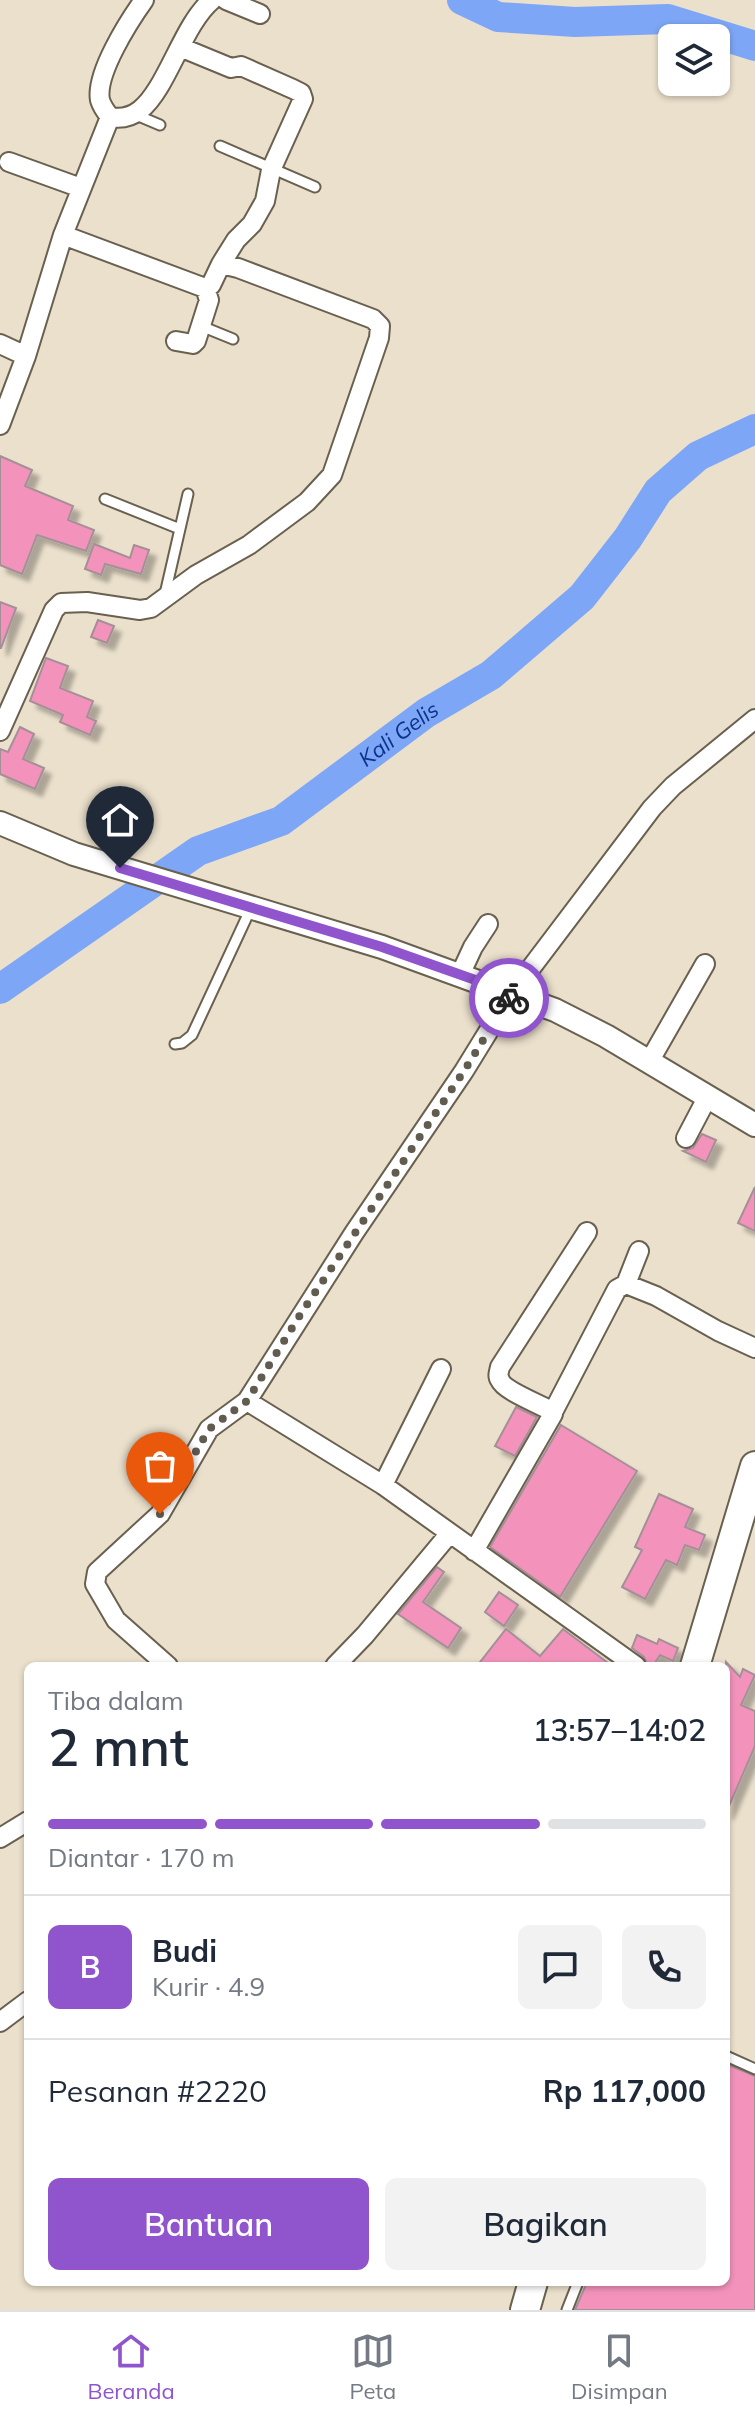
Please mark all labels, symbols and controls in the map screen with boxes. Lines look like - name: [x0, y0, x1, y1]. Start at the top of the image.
- map controls: [658, 24, 730, 96]
- button: layers: [658, 24, 730, 96]
- water label: Kali Gelis: [353, 695, 444, 773]
- pin: [86, 786, 154, 868]
- icon: home: [98, 798, 142, 842]
- courier: [469, 958, 549, 1038]
- icon: bike: [487, 976, 531, 1020]
- pin: [126, 1432, 194, 1514]
- icon: bag: [138, 1444, 182, 1488]
- text: Tiba dalam: [48, 1684, 184, 1717]
- text: 13:57–14:02: [533, 1711, 706, 1749]
- text: 2 mnt: [48, 1714, 189, 1779]
- text: Diantar · 170 m: [48, 1841, 235, 1874]
- button: chat: [518, 1925, 602, 2009]
- button: phone: [622, 1925, 706, 2009]
- text: Budi: [152, 1932, 217, 1970]
- text: B: [80, 1948, 100, 1986]
- text: Kurir · 4.9: [152, 1970, 265, 2003]
- text: Pesanan #2220: [48, 2072, 267, 2110]
- text: Rp 117,000: [543, 2072, 706, 2110]
- button: Bantuan: [48, 2178, 369, 2270]
- button: Bagikan: [385, 2178, 706, 2270]
- tab: Beranda: [87, 2329, 175, 2405]
- tab: Peta: [350, 2329, 396, 2405]
- tab: Disimpan: [571, 2329, 668, 2405]

